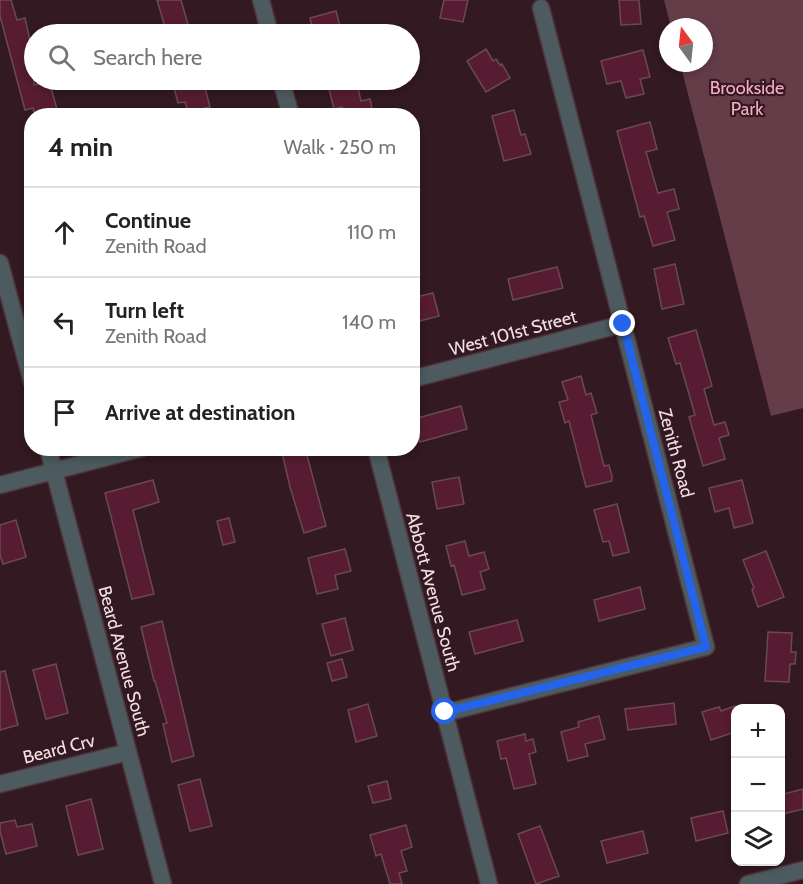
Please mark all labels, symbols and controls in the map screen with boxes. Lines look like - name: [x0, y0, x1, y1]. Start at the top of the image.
- north arrow: [659, 18, 713, 72]
- search box: [24, 24, 420, 90]
- icon: search: [45, 41, 78, 74]
- text: Search here: [93, 44, 202, 71]
- park label: Brookside Park: [710, 77, 784, 120]
- text: 4 min: [48, 131, 113, 163]
- text: Walk · 250 m: [284, 135, 396, 159]
- text: Continue: [105, 207, 191, 234]
- icon: ahead: [48, 216, 81, 249]
- text: 110 m: [347, 220, 396, 244]
- text: Zenith Road: [105, 234, 207, 258]
- text: Turn left: [105, 297, 184, 324]
- street label: West 101st Street: [447, 305, 579, 361]
- icon: left: [48, 306, 81, 339]
- text: 140 m: [342, 310, 396, 334]
- route end: [609, 310, 635, 336]
- text: Zenith Road: [105, 324, 207, 348]
- icon: arrive: [48, 396, 81, 429]
- text: Arrive at destination: [105, 399, 295, 426]
- street label: Zenith Road: [654, 406, 698, 500]
- street label: Abbott Avenue South: [401, 510, 465, 674]
- street label: Beard Avenue South: [93, 583, 155, 739]
- route start: [431, 698, 457, 724]
- map controls: [731, 704, 785, 866]
- button: +: [731, 704, 785, 758]
- street label: Beard Crv: [21, 729, 98, 769]
- button: −: [731, 758, 785, 812]
- button: layers: [731, 812, 785, 866]

